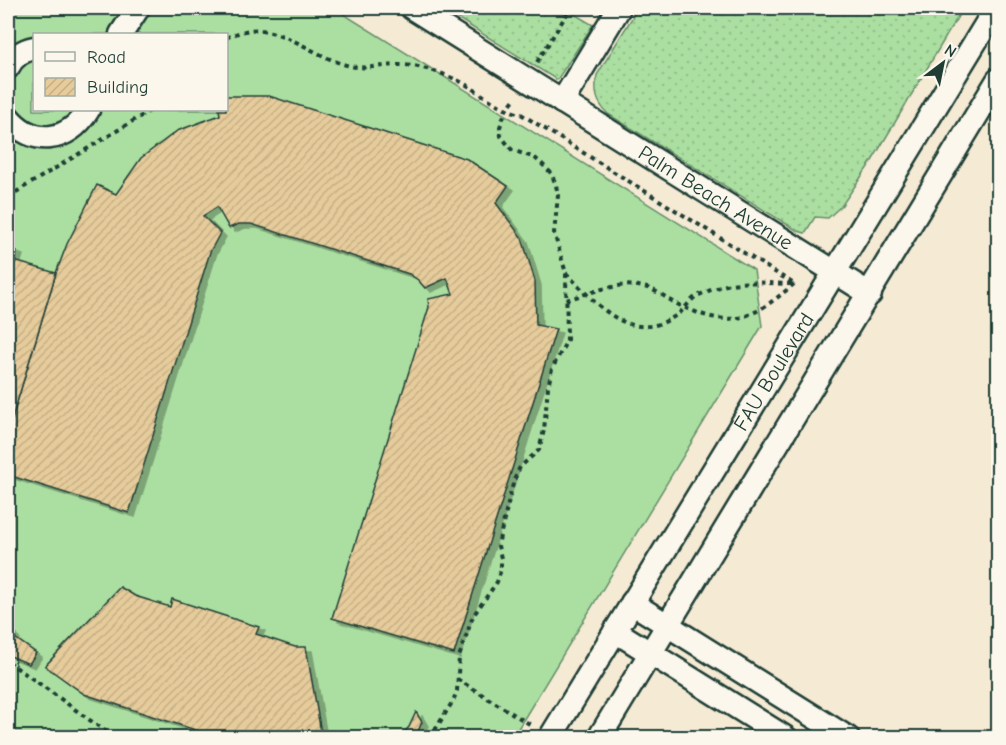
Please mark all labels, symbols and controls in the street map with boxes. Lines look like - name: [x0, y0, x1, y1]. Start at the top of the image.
- legend: [33, 33, 228, 111]
- north arrow: [913, 33, 973, 93]
- text: N: [941, 41, 960, 62]
- text: Road: [87, 47, 126, 68]
- text: Building: [87, 77, 149, 98]
- street label: Palm Beach Avenue: [634, 140, 797, 255]
- street label: FAU Boulevard: [729, 309, 819, 435]

